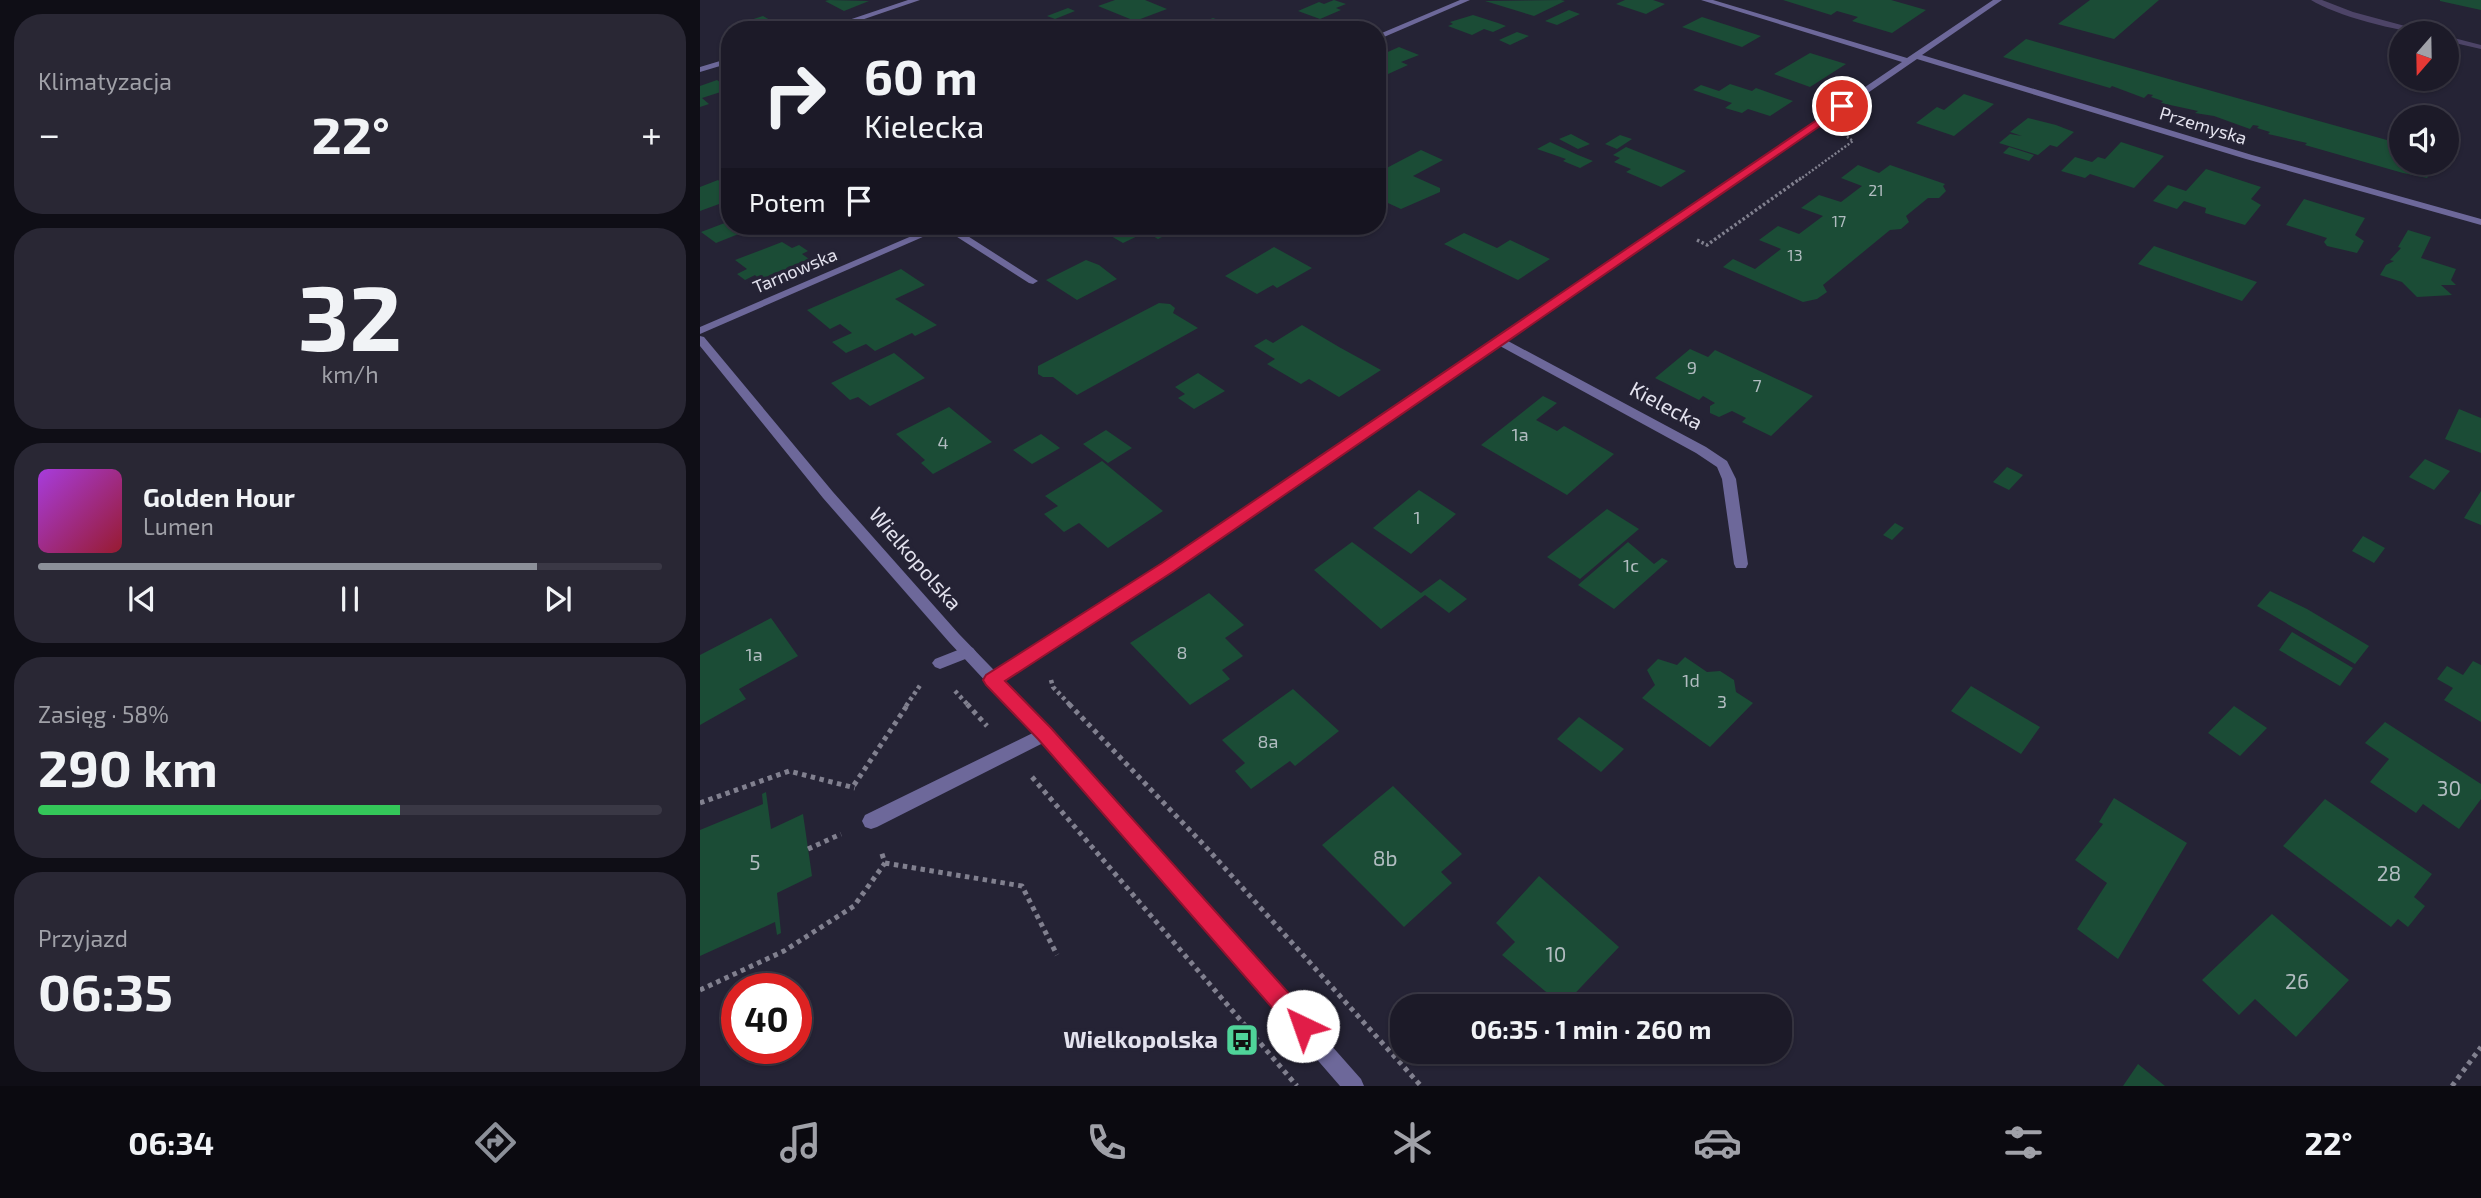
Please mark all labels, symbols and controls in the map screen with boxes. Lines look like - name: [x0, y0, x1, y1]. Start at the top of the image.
- north arrow: [2389, 21, 2459, 91]
- map controls: [2389, 21, 2459, 175]
- text: 60 m: [864, 46, 978, 105]
- icon: right: [749, 49, 840, 140]
- text: Klimatyzacja: [38, 67, 172, 95]
- pin: [1812, 76, 1872, 136]
- icon: arrive: [1823, 87, 1861, 125]
- street label: Przemyska: [2157, 101, 2250, 149]
- text: 22°: [311, 102, 390, 164]
- button: sound: [2389, 105, 2459, 175]
- text: Kielecka: [864, 106, 984, 144]
- text: −: [38, 110, 60, 156]
- text: +: [641, 110, 662, 156]
- house number: 21: [1868, 180, 1884, 199]
- icon: arrive: [840, 182, 878, 220]
- text: Potem: [749, 186, 826, 217]
- house number: 17: [1832, 211, 1846, 230]
- street label: Tarnowska: [749, 242, 840, 298]
- house number: 13: [1787, 245, 1803, 264]
- text: 32: [298, 260, 402, 369]
- house number: 9: [1687, 356, 1697, 378]
- text: km/h: [321, 360, 379, 388]
- house number: 7: [1752, 374, 1762, 396]
- street label: Kielecka: [1626, 375, 1707, 434]
- house number: 1a: [1511, 423, 1529, 445]
- house number: 4: [937, 431, 949, 453]
- text: Golden Hour: [143, 481, 295, 512]
- street label: Wielkopolska: [865, 501, 968, 615]
- house number: 1: [1413, 506, 1421, 528]
- text: Lumen: [143, 512, 214, 540]
- house number: 1c: [1623, 554, 1639, 576]
- icon: previous: [123, 580, 161, 618]
- icon: pause: [331, 580, 369, 618]
- icon: next: [539, 580, 577, 618]
- house number: 8: [1177, 641, 1187, 663]
- house number: 1a: [745, 643, 763, 665]
- house number: 1d: [1682, 669, 1700, 691]
- house number: 3: [1717, 690, 1727, 712]
- text: Zasięg · 58%: [38, 700, 169, 728]
- house number: 8a: [1258, 730, 1278, 752]
- text: 290 km: [38, 735, 218, 797]
- house number: 30: [2437, 775, 2461, 800]
- house number: 8b: [1373, 845, 1397, 870]
- house number: 5: [749, 849, 761, 874]
- house number: 28: [2377, 860, 2401, 885]
- text: Przyjazd: [38, 924, 128, 952]
- house number: 10: [1545, 941, 1567, 966]
- text: 06:35: [38, 959, 173, 1021]
- house number: 26: [2285, 968, 2309, 993]
- speed limit sign: 40: [721, 973, 812, 1064]
- position arrow: [1266, 989, 1340, 1063]
- text: 06:35 · 1 min · 260 m: [1471, 1013, 1711, 1044]
- bus stop icon: Wielkopolska: [1223, 1021, 1261, 1059]
- place label: Wielkopolska: [1063, 1024, 1218, 1053]
- icon: directions: [471, 1118, 520, 1167]
- icon: music: [776, 1118, 825, 1167]
- icon: phone: [1082, 1118, 1131, 1167]
- icon: climate: [1388, 1118, 1437, 1167]
- icon: car: [1693, 1118, 1742, 1167]
- icon: filters: [1999, 1118, 2048, 1167]
- text: 06:34: [128, 1123, 214, 1161]
- text: 22°: [2304, 1123, 2353, 1161]

